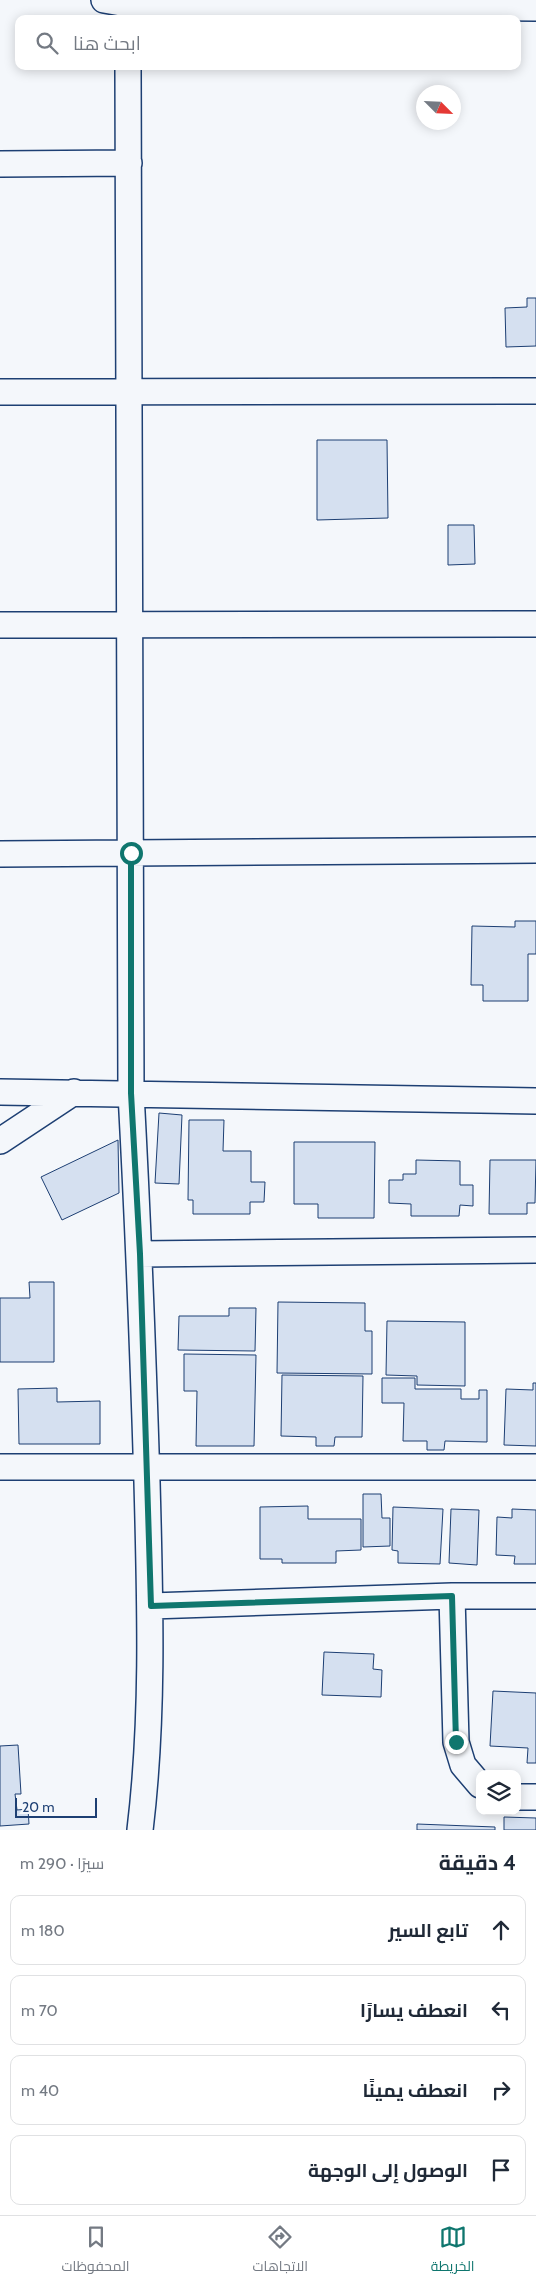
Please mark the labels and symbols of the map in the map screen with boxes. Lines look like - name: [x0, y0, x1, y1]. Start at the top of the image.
- north arrow: [416, 85, 461, 130]
- route start: [120, 842, 143, 865]
- route end: [445, 1731, 468, 1754]
- scale bar: [15, 1795, 98, 1818]

